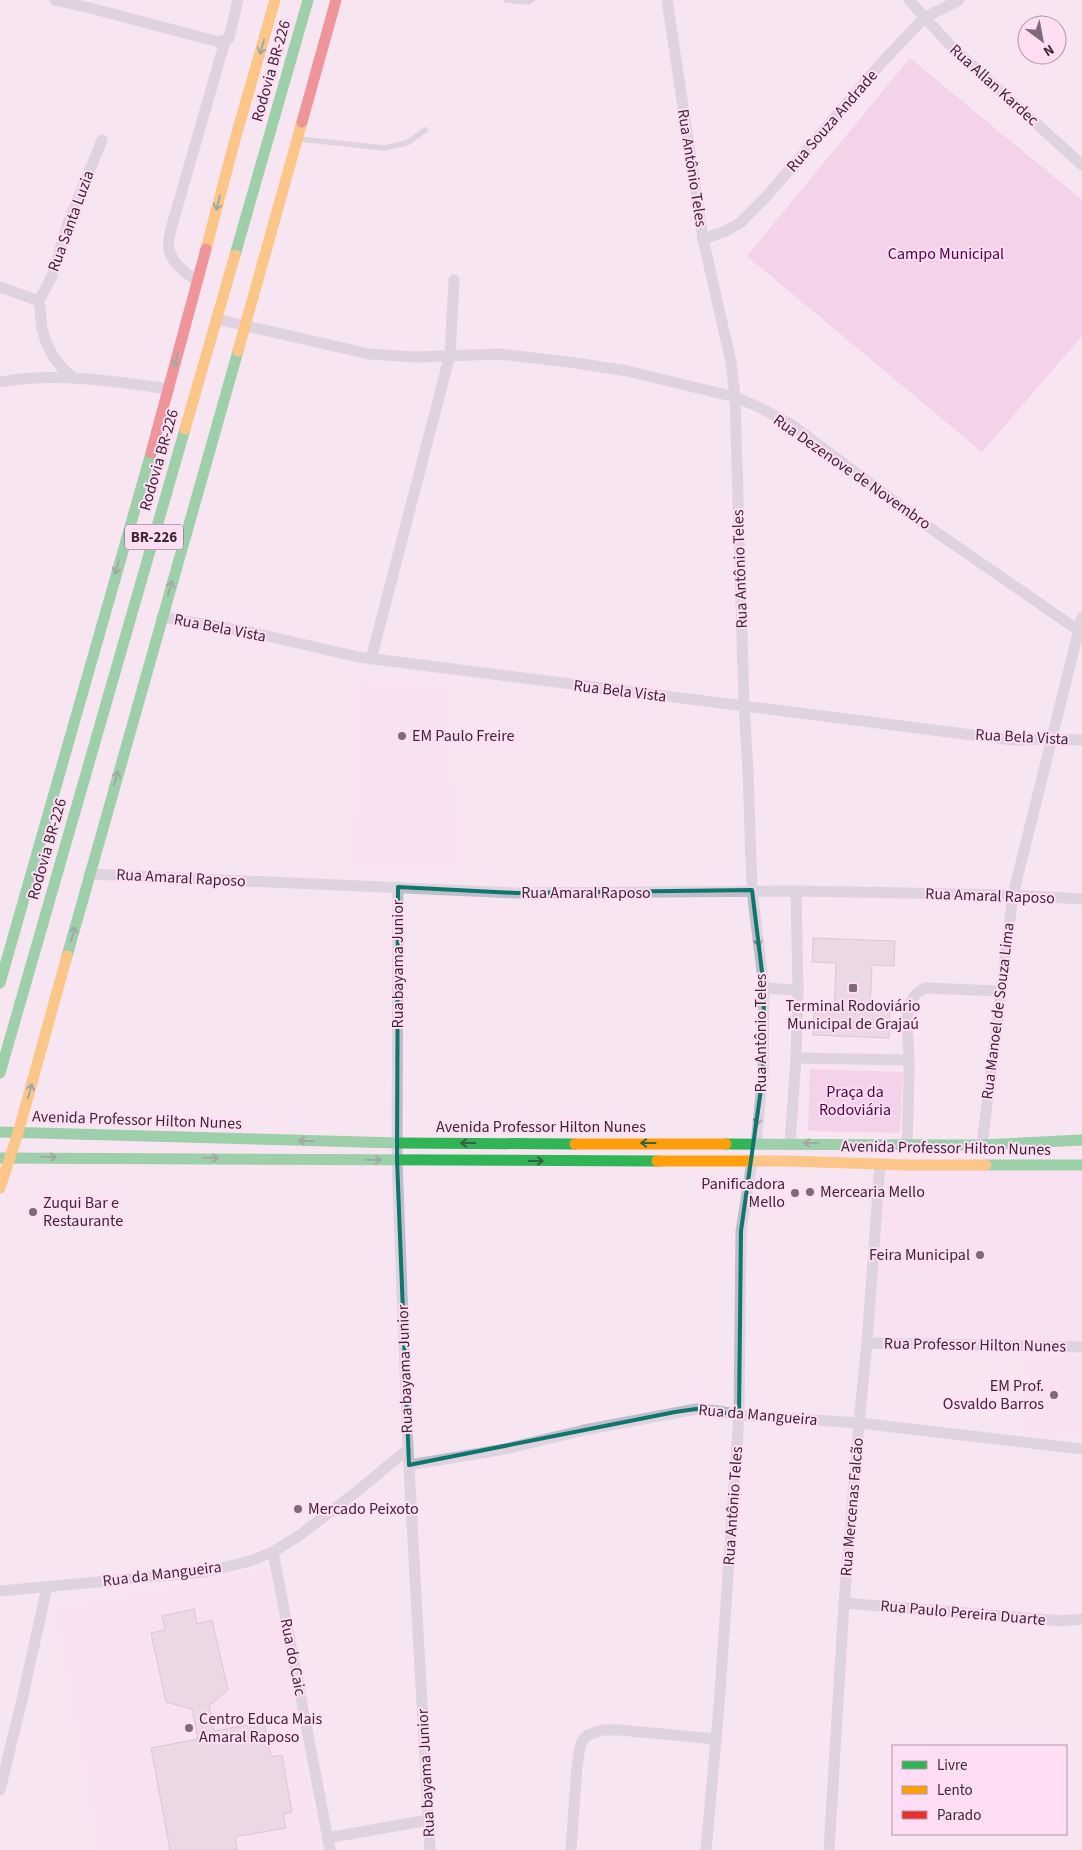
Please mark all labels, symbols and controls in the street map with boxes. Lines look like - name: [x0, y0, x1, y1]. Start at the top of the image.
- north arrow: [1017, 15, 1067, 65]
- street label: Rodovia BR-226: [246, 18, 296, 124]
- one-way arrow: [256, 38, 266, 54]
- street label: Rua Allan Kardec: [945, 39, 1043, 131]
- text: N: [1039, 39, 1058, 61]
- street label: Rua Souza Andrade: [781, 65, 883, 177]
- street label: Rua Antônio Teles: [672, 107, 712, 229]
- street label: Rua Santa Luzia: [43, 167, 99, 275]
- one-way arrow: [213, 195, 222, 211]
- park label: Campo Municipal: [888, 243, 1004, 265]
- one-way arrow: [171, 352, 180, 368]
- street label: Rodovia BR-226: [134, 407, 184, 513]
- street label: Rua Dezenove de Novembro: [769, 409, 935, 535]
- street label: Rua Antônio Teles: [727, 509, 753, 629]
- road number: BR-226: [125, 524, 183, 550]
- one-way arrow: [112, 559, 122, 575]
- one-way arrow: [166, 580, 175, 596]
- street label: Rua Bela Vista: [172, 608, 268, 648]
- street label: Rua Bela Vista: [572, 674, 668, 708]
- street label: Rua Bela Vista: [975, 724, 1069, 750]
- place label: EM Paulo Freire: [412, 725, 515, 747]
- marker: EM Paulo Freire: [396, 730, 408, 742]
- one-way arrow: [112, 770, 122, 786]
- street label: Rodovia BR-226: [22, 796, 72, 902]
- street label: Rua Amaral Raposo: [116, 864, 246, 892]
- street label: Rua Amaral Raposo: [521, 882, 651, 904]
- street label: Rua Amaral Raposo: [925, 883, 1055, 909]
- street label: Rua bayama Junior: [387, 899, 409, 1028]
- street label: Rua Manoel de Souza Lima: [976, 921, 1020, 1101]
- one-way arrow: [68, 927, 78, 943]
- one-way arrow: [753, 930, 763, 946]
- street label: Rua Antônio Teles: [750, 973, 772, 1093]
- marker: Terminal Rodoviário Municipal de Grajaú: [847, 982, 859, 994]
- place label: Terminal Rodoviário Municipal de Grajaú: [785, 995, 921, 1035]
- park label: Praça da Rodoviária: [819, 1081, 891, 1121]
- one-way arrow: [25, 1083, 35, 1099]
- street label: Avenida Professor Hilton Nunes: [32, 1105, 243, 1135]
- one-way arrow: [754, 1110, 763, 1126]
- street label: Avenida Professor Hilton Nunes: [436, 1116, 646, 1138]
- street label: Avenida Professor Hilton Nunes: [841, 1135, 1051, 1161]
- one-way arrow: [298, 1136, 314, 1146]
- one-way arrow: [460, 1138, 476, 1148]
- one-way arrow: [640, 1138, 656, 1148]
- one-way arrow: [803, 1138, 819, 1148]
- one-way arrow: [40, 1152, 56, 1162]
- one-way arrow: [202, 1153, 219, 1163]
- one-way arrow: [365, 1155, 381, 1165]
- one-way arrow: [528, 1156, 544, 1166]
- place label: Panificadora Mello: [701, 1173, 785, 1213]
- place label: Mercearia Mello: [820, 1181, 925, 1203]
- marker: Mercearia Mello: [804, 1186, 816, 1198]
- marker: Panificadora Mello: [789, 1187, 801, 1199]
- place label: Zuqui Bar e Restaurante: [43, 1192, 123, 1232]
- marker: Zuqui Bar e Restaurante: [27, 1206, 39, 1218]
- place label: Feira Municipal: [869, 1244, 970, 1266]
- marker: Feira Municipal: [974, 1249, 986, 1261]
- street label: Rua bayama Junior: [392, 1304, 418, 1434]
- street label: Rua Professor Hilton Nunes: [884, 1332, 1067, 1358]
- place label: EM Prof. Osvaldo Barros: [943, 1375, 1044, 1415]
- marker: EM Prof. Osvaldo Barros: [1048, 1389, 1060, 1401]
- street label: Rua da Mangueira: [697, 1399, 819, 1431]
- street label: Rua Mercenas Falcão: [835, 1437, 869, 1577]
- street label: Rua Antônio Teles: [718, 1446, 748, 1566]
- place label: Mercado Peixoto: [308, 1498, 419, 1520]
- marker: Mercado Peixoto: [292, 1503, 304, 1515]
- street label: Rua da Mangueira: [101, 1556, 223, 1592]
- street label: Rua Paulo Pereira Duarte: [879, 1595, 1047, 1631]
- street label: Rua do Caic: [275, 1616, 311, 1698]
- place label: Centro Educa Mais Amaral Raposo: [199, 1708, 322, 1748]
- street label: Rua bayama Junior: [412, 1708, 440, 1838]
- marker: Centro Educa Mais Amaral Raposo: [183, 1722, 195, 1734]
- legend: [892, 1745, 1067, 1835]
- text: Livre: [937, 1755, 967, 1776]
- text: Lento: [937, 1780, 973, 1801]
- text: Parado: [937, 1805, 981, 1826]

